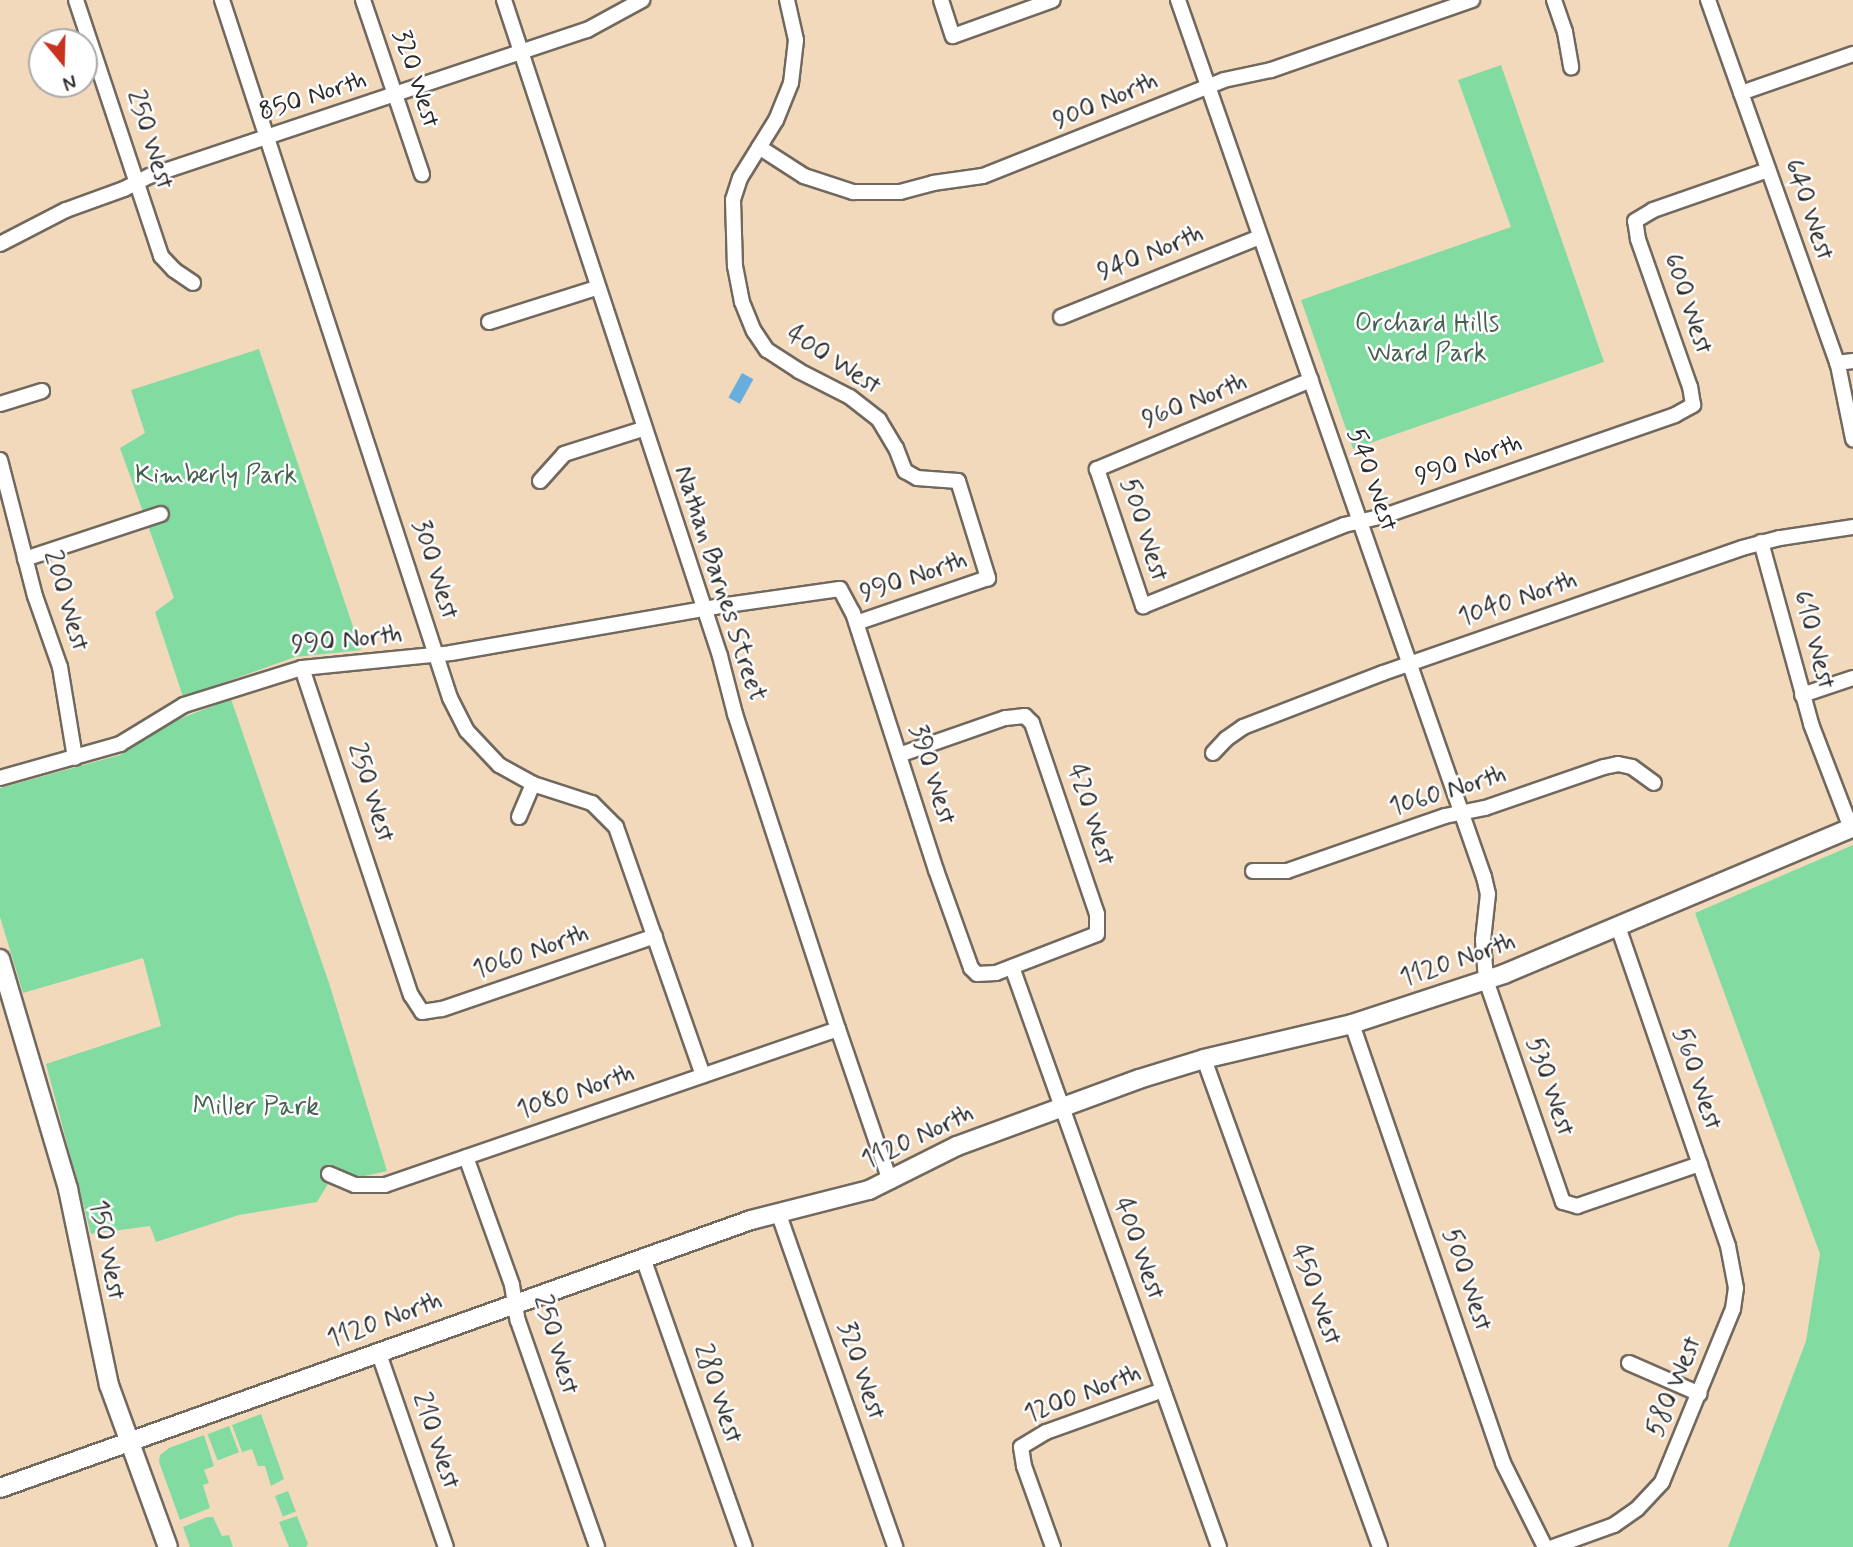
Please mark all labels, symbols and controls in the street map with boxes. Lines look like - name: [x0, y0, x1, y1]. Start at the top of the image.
- street label: 320 West: [384, 26, 446, 132]
- north arrow: [28, 28, 98, 98]
- street label: 850 North: [255, 65, 371, 129]
- street label: 900 North: [1049, 66, 1163, 138]
- text: N: [59, 68, 79, 95]
- street label: 250 West: [118, 86, 180, 194]
- street label: 640 West: [1776, 155, 1840, 265]
- street label: 940 North: [1093, 219, 1209, 289]
- street label: 600 West: [1655, 250, 1719, 358]
- park label: Orchard Hills Ward Park: [1355, 309, 1499, 370]
- street label: 400 West: [780, 320, 886, 402]
- street label: 960 North: [1138, 367, 1252, 437]
- street label: 540 West: [1339, 424, 1403, 536]
- street label: 990 North: [1411, 428, 1527, 494]
- street label: Nathan Barnes Street: [665, 460, 773, 708]
- park label: Kimberly Park: [135, 461, 297, 493]
- street label: 500 West: [1112, 475, 1174, 585]
- street label: 300 West: [403, 516, 465, 624]
- street label: 990 North: [856, 545, 972, 611]
- street label: 200 West: [35, 547, 95, 655]
- street label: 1040 North: [1454, 565, 1582, 635]
- street label: 610 West: [1785, 587, 1841, 693]
- street label: 990 North: [290, 620, 404, 662]
- street label: 390 West: [900, 721, 962, 829]
- street label: 250 West: [339, 739, 401, 847]
- street label: 1060 North: [1386, 759, 1510, 825]
- street label: 420 West: [1059, 760, 1121, 870]
- street label: 1060 North: [469, 919, 593, 987]
- street label: 1120 North: [1396, 927, 1520, 995]
- street label: 560 West: [1664, 1024, 1728, 1134]
- street label: 530 West: [1518, 1033, 1580, 1141]
- street label: 1080 North: [513, 1058, 639, 1128]
- park label: Miller Park: [195, 1092, 317, 1124]
- street label: 1120 North: [857, 1098, 979, 1178]
- street label: 400 West: [1105, 1194, 1171, 1304]
- street label: 150 West: [81, 1197, 131, 1303]
- street label: 500 West: [1434, 1225, 1498, 1335]
- street label: 450 West: [1282, 1240, 1348, 1350]
- street label: 1120 North: [323, 1286, 447, 1356]
- street label: 250 West: [525, 1291, 585, 1399]
- street label: 320 West: [829, 1318, 891, 1424]
- street label: 580 West: [1641, 1332, 1709, 1442]
- street label: 280 West: [685, 1340, 749, 1448]
- street label: 1200 North: [1020, 1358, 1146, 1432]
- street label: 210 West: [404, 1389, 466, 1493]

